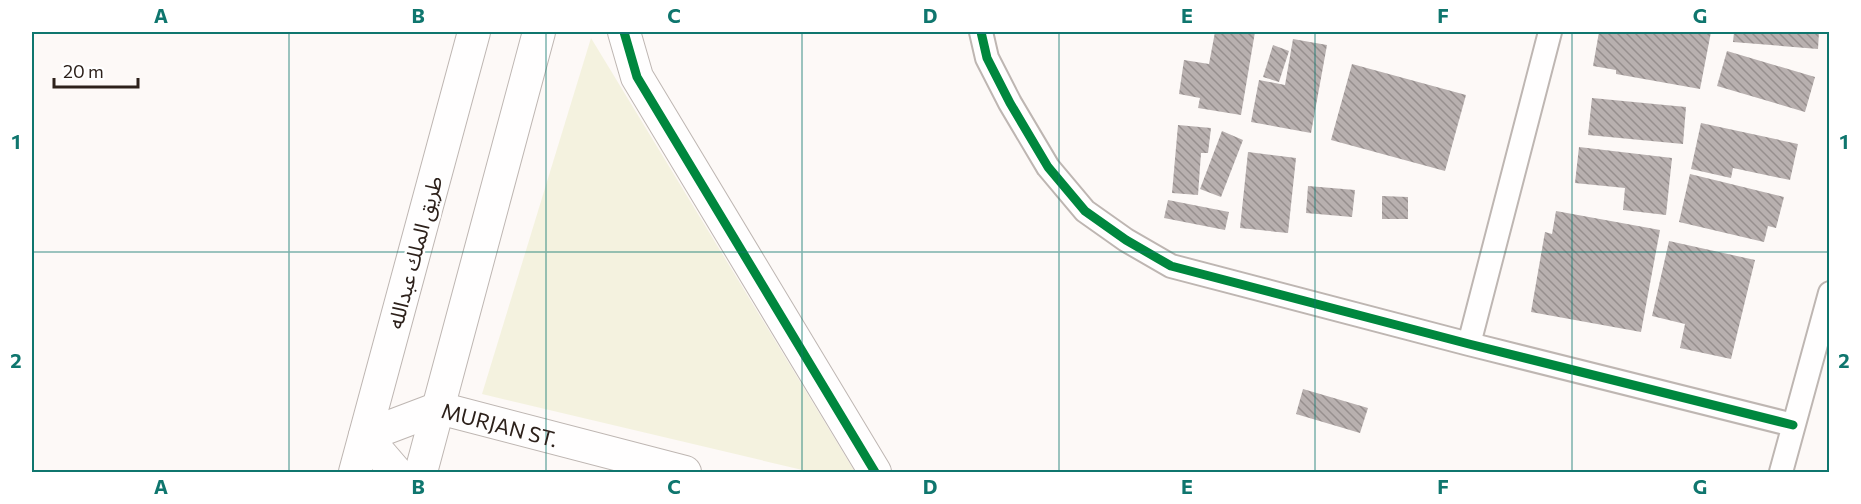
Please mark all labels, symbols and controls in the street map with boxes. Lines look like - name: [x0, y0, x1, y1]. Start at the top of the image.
- text: A: [154, 3, 168, 27]
- text: B: [411, 3, 425, 27]
- text: C: [667, 3, 681, 27]
- text: D: [923, 3, 937, 27]
- text: E: [1181, 3, 1193, 27]
- text: F: [1437, 3, 1449, 27]
- text: G: [1693, 3, 1707, 27]
- scale bar: [54, 51, 138, 89]
- text: 20 m: [63, 60, 104, 82]
- text: 1: [11, 129, 21, 153]
- text: 1: [1839, 129, 1849, 153]
- street label: طريق الملك عبدالله: [382, 173, 448, 332]
- text: 2: [10, 348, 22, 372]
- text: 2: [1838, 348, 1850, 372]
- street label: MURJAN ST.: [439, 397, 560, 451]
- text: A: [154, 474, 168, 498]
- text: B: [411, 474, 425, 498]
- text: C: [667, 474, 681, 498]
- text: D: [923, 474, 937, 498]
- text: E: [1181, 474, 1193, 498]
- text: F: [1437, 474, 1449, 498]
- text: G: [1693, 474, 1707, 498]

